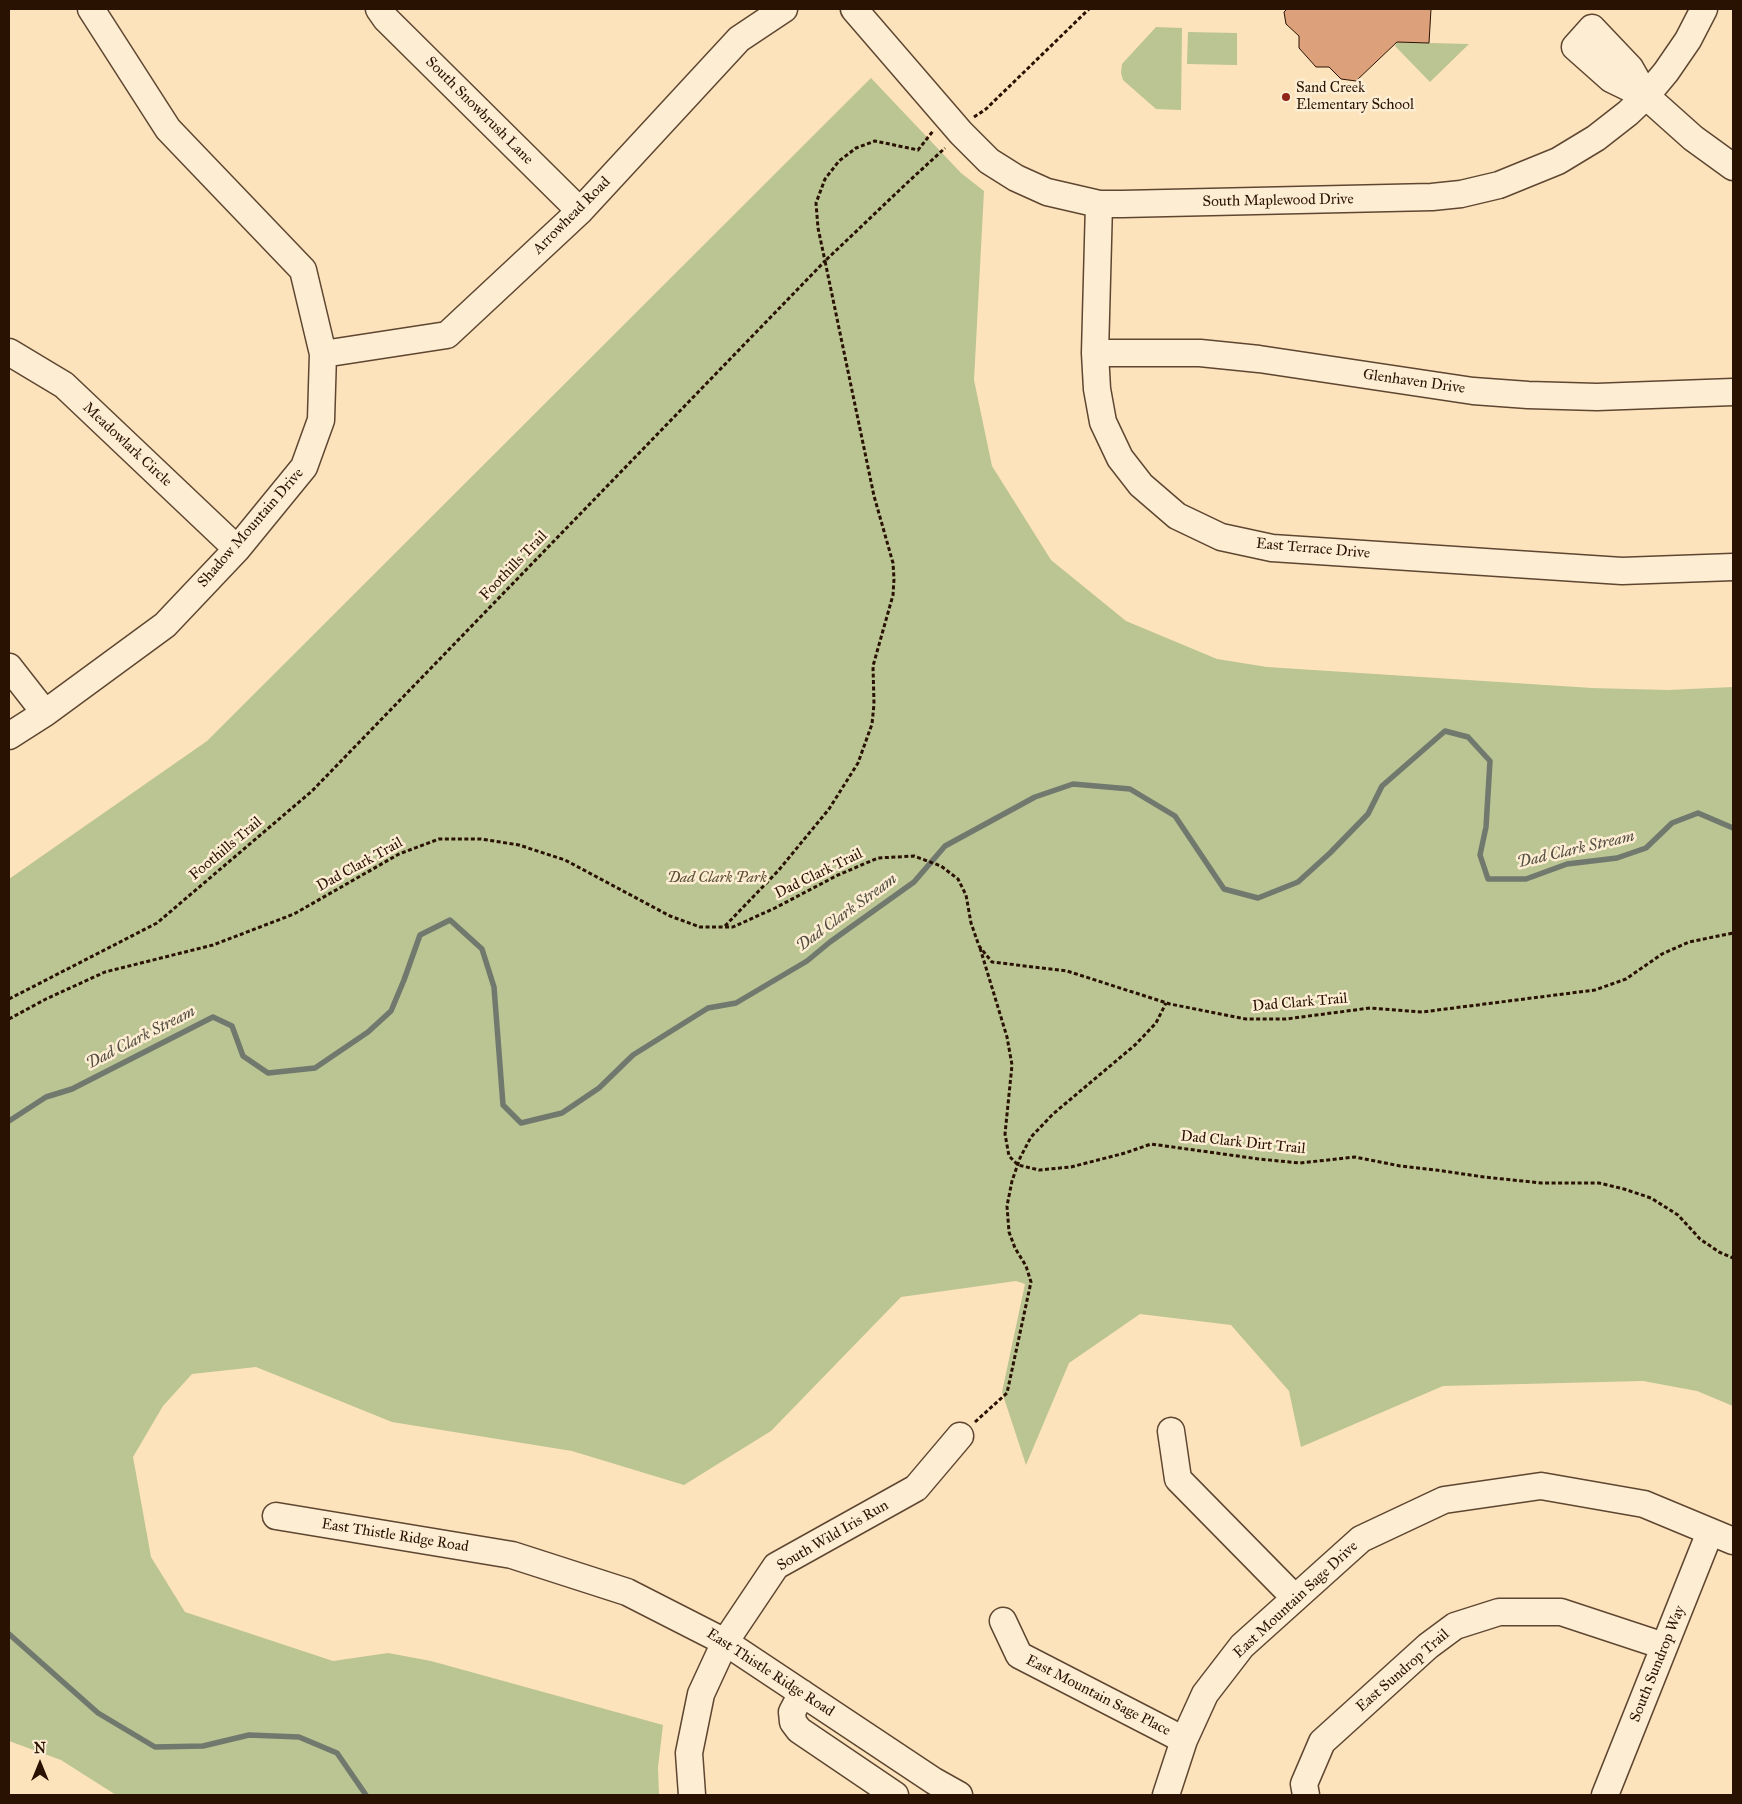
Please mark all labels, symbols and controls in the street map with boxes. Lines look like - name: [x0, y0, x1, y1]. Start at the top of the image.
- street label: South Snowbrush Lane: [421, 53, 537, 169]
- place label: Sand Creek Elementary School: [1296, 79, 1414, 114]
- marker: Sand Creek Elementary School: [1280, 91, 1292, 103]
- street label: Arrowhead Road: [530, 174, 614, 258]
- street label: South Maplewood Drive: [1202, 191, 1354, 211]
- street label: Glenhaven Drive: [1362, 366, 1466, 398]
- street label: Meadowlark Circle: [79, 399, 175, 491]
- street label: Shadow Mountain Drive: [194, 465, 308, 591]
- street label: Foothills Trail: [476, 528, 552, 604]
- street label: East Terrace Drive: [1255, 535, 1371, 563]
- street label: Foothills Trail: [186, 813, 266, 885]
- water label: Dad Clark Stream: [1516, 827, 1636, 873]
- street label: Dad Clark Trail: [314, 834, 406, 896]
- street label: Dad Clark Trail: [772, 845, 866, 903]
- park label: Dad Clark Park: [667, 869, 767, 887]
- water label: Dad Clark Stream: [793, 870, 901, 956]
- street label: Dad Clark Trail: [1252, 990, 1348, 1016]
- water label: Dad Clark Stream: [83, 1002, 199, 1074]
- street label: Dad Clark Dirt Trail: [1180, 1127, 1306, 1159]
- street label: South Wild Iris Run: [774, 1497, 892, 1575]
- street label: East Thistle Ridge Road: [320, 1515, 470, 1557]
- street label: East Mountain Sage Drive: [1230, 1538, 1362, 1662]
- street label: South Sundrop Way: [1626, 1603, 1690, 1725]
- street label: East Thistle Ridge Road: [703, 1625, 837, 1721]
- street label: East Sundrop Trail: [1353, 1626, 1453, 1716]
- street label: East Mountain Sage Place: [1023, 1652, 1173, 1740]
- north arrow: [15, 1739, 65, 1789]
- text: N: [34, 1740, 46, 1757]

